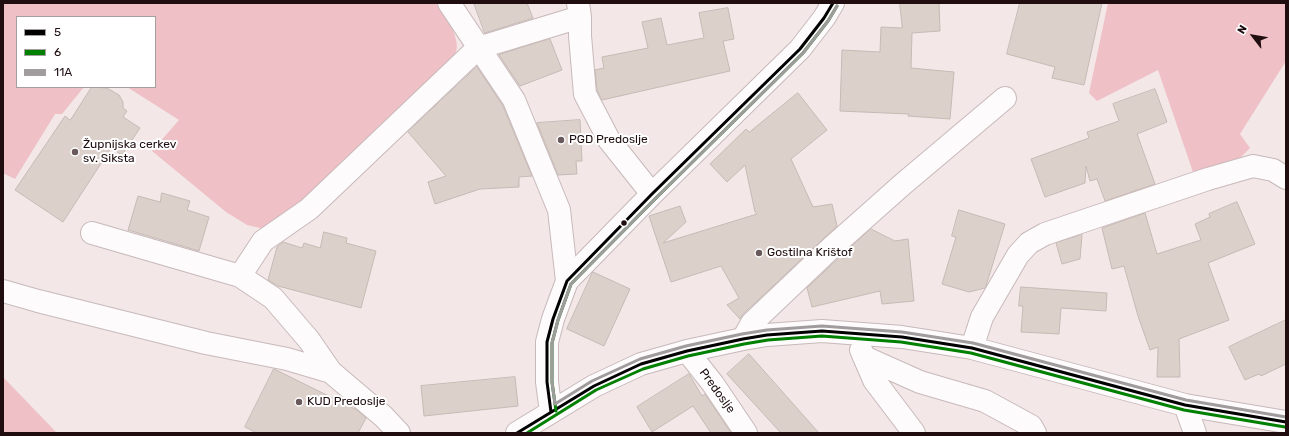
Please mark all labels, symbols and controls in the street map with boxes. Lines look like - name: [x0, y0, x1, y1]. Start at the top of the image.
- legend: [16, 16, 156, 88]
- north arrow: [1233, 16, 1273, 56]
- text: N: [1235, 23, 1250, 36]
- text: 5: [54, 25, 61, 39]
- text: 6: [54, 45, 61, 59]
- text: 11A: [54, 65, 72, 79]
- place label: PGD Predoslje: [569, 133, 648, 147]
- marker: PGD Predoslje: [556, 135, 566, 145]
- place label: Župnijska cerkev sv. Siksta: [83, 138, 176, 166]
- marker: Župnijska cerkev sv. Siksta: [70, 147, 80, 157]
- unlabelled marker: [619, 218, 629, 228]
- place label: Gostilna Krištof: [767, 246, 852, 260]
- marker: Gostilna Krištof: [754, 248, 764, 258]
- street label: Predoslje: [696, 366, 738, 416]
- place label: KUD Predoslje: [307, 395, 386, 409]
- marker: KUD Predoslje: [294, 397, 304, 407]

